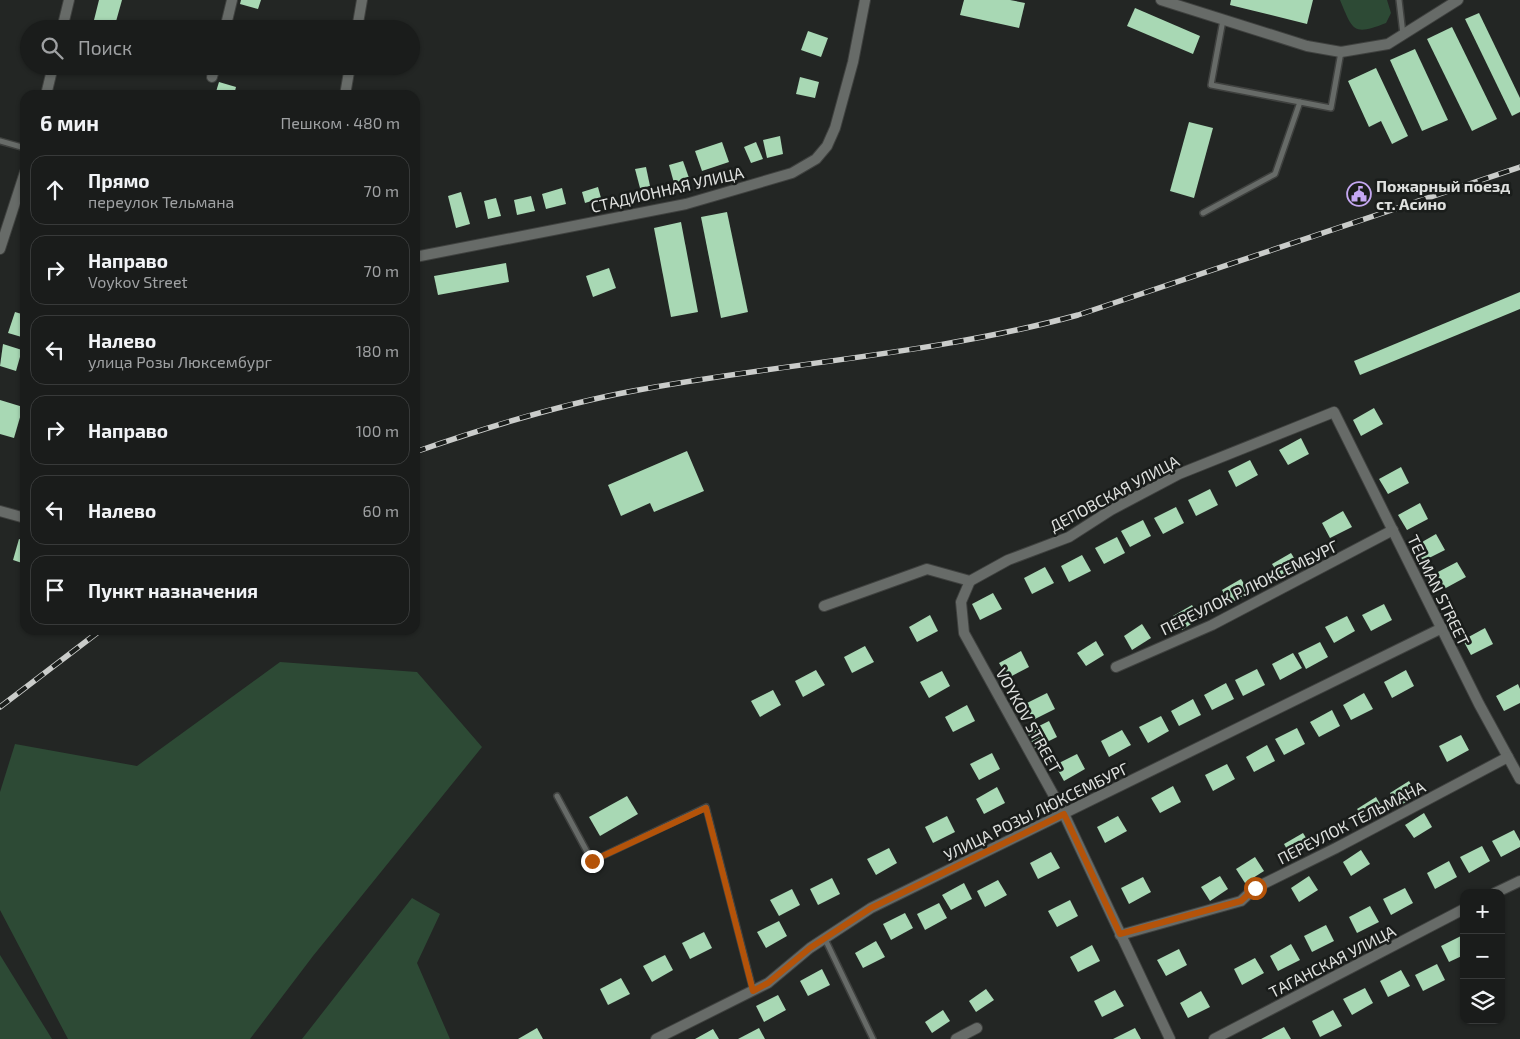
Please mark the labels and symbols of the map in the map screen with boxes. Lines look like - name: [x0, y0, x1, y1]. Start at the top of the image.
- street label: СТАДИОННАЯ УЛИЦА: [589, 162, 746, 216]
- place label: Пожарный поезд ст. Асино: [1376, 176, 1510, 213]
- public building icon: Пожарный поезд ст. Асино: [1346, 181, 1372, 207]
- street label: ДЕПОВСКАЯ УЛИЦА: [1046, 451, 1182, 535]
- street label: TELMAN STREET: [1404, 532, 1474, 648]
- street label: ПЕРЕУЛОК Р.ЛЮКСЕМБУРГ: [1157, 536, 1341, 638]
- street label: VOYKOV STREET: [992, 664, 1066, 776]
- street label: УЛИЦА РОЗЫ ЛЮКСЕМБУРГ: [940, 758, 1132, 864]
- street label: ПЕРЕУЛОК ТЕЛЬМАНА: [1274, 776, 1428, 868]
- route end: [581, 850, 604, 873]
- route start: [1244, 877, 1267, 900]
- street label: ТАГАНСКАЯ УЛИЦА: [1265, 921, 1399, 1001]

